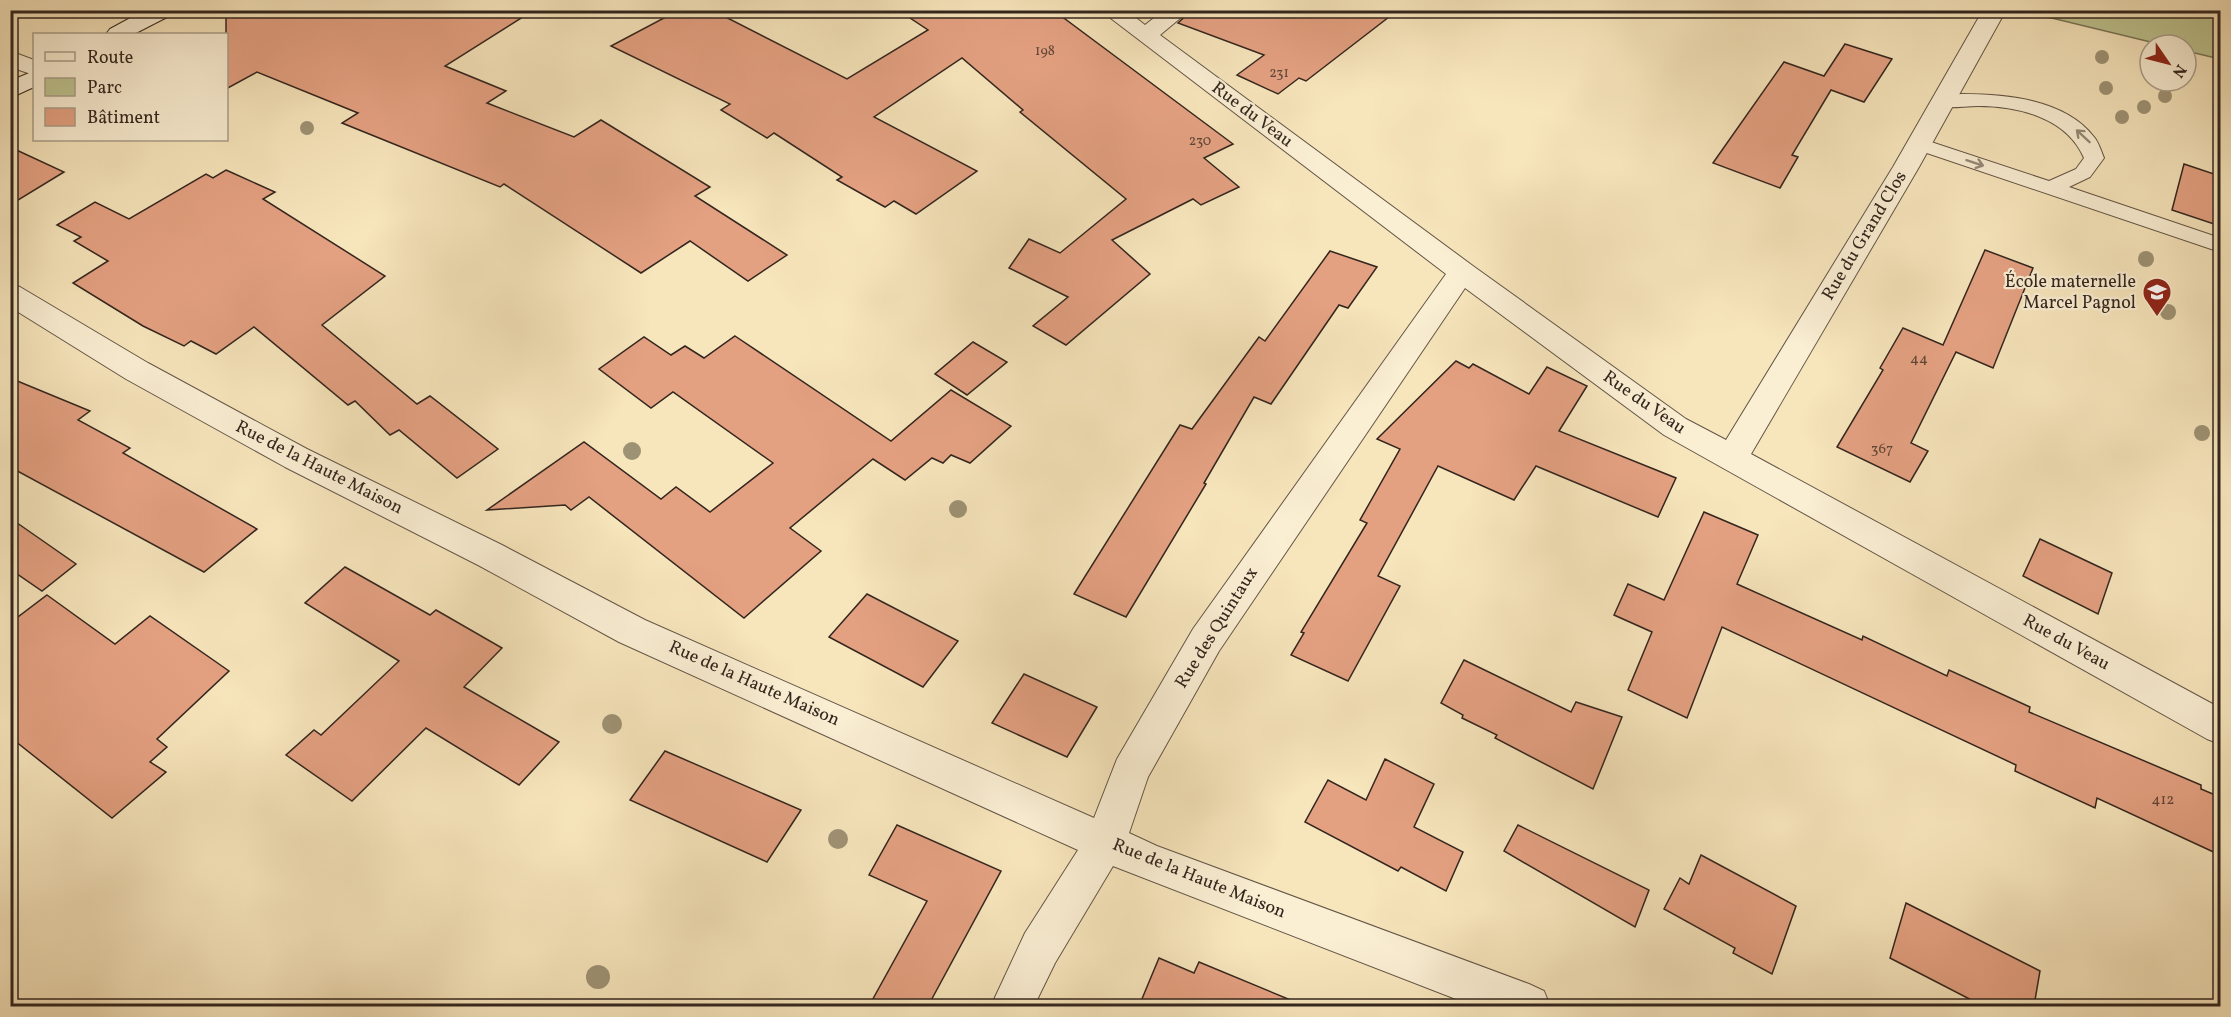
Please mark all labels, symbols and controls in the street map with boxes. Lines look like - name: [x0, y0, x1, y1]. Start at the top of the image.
- legend: [33, 33, 228, 141]
- north arrow: [2138, 33, 2198, 93]
- house number: 198: [1035, 42, 1055, 61]
- text: Route: [87, 46, 133, 71]
- text: N: [2166, 59, 2191, 82]
- house number: 231: [1269, 64, 1289, 83]
- text: Parc: [87, 76, 122, 101]
- street label: Rue du Veau: [1206, 76, 1298, 154]
- text: Bâtiment: [87, 106, 160, 131]
- one-way arrow: [2076, 130, 2091, 144]
- house number: 230: [1189, 132, 1211, 151]
- one-way arrow: [1965, 158, 1984, 169]
- street label: Rue du Grand Clos: [1816, 167, 1914, 305]
- place label: École maternelle Marcel Pagnol: [2005, 270, 2136, 316]
- school or university icon: École maternelle Marcel Pagnol: [2141, 276, 2173, 318]
- house number: 44: [1910, 349, 1928, 370]
- street label: Rue du Veau: [1597, 365, 1691, 441]
- street label: Rue de la Haute Maison: [231, 415, 407, 521]
- house number: 367: [1871, 439, 1893, 460]
- street label: Rue des Quintaux: [1170, 562, 1264, 694]
- street label: Rue du Veau: [2018, 609, 2114, 677]
- street label: Rue de la Haute Maison: [664, 635, 844, 733]
- house number: 412: [2152, 790, 2174, 811]
- street label: Rue de la Haute Maison: [1109, 833, 1290, 925]

